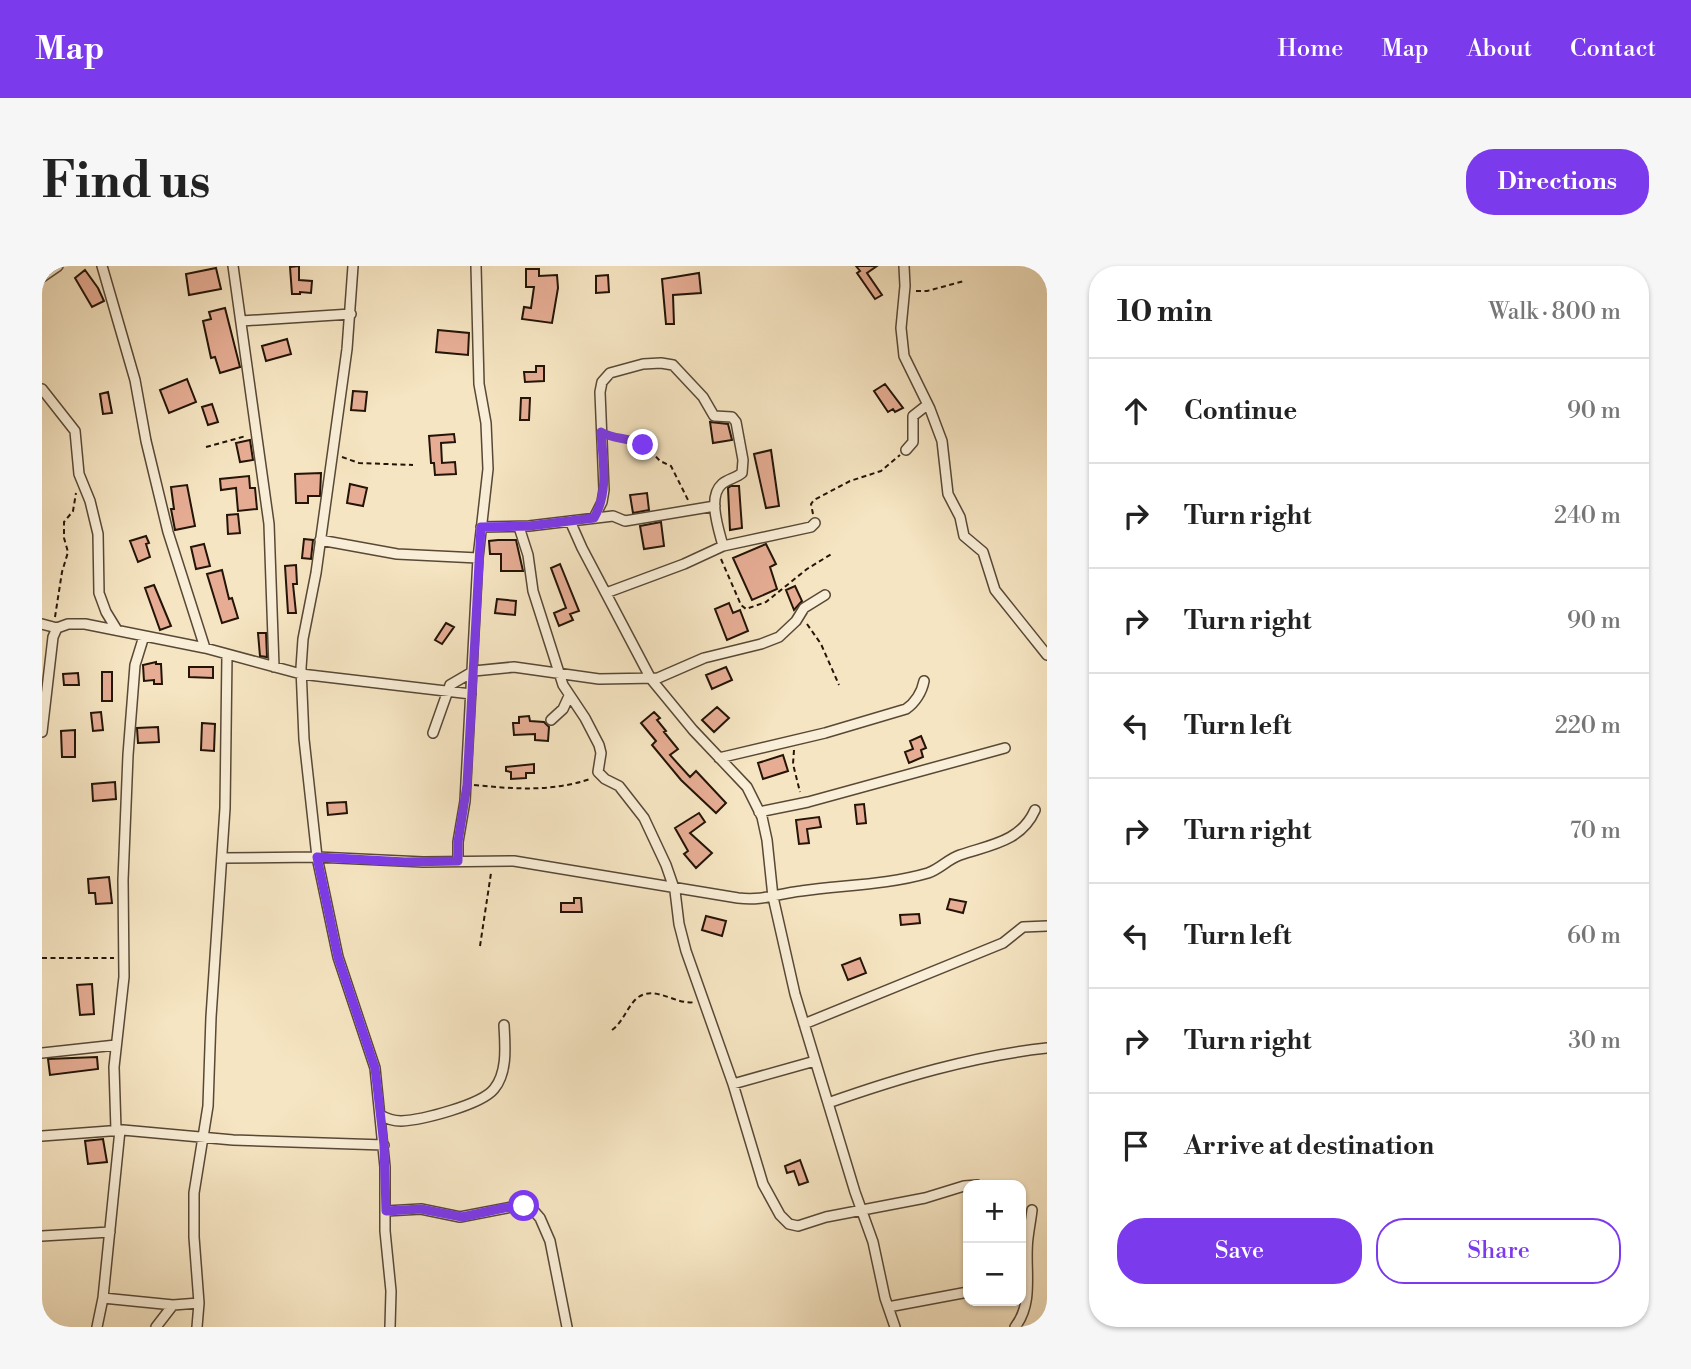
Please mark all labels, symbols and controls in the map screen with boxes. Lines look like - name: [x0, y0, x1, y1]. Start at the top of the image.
- text: Map: [35, 29, 104, 70]
- text: Home: [1278, 34, 1343, 64]
- text: Map: [1381, 34, 1429, 64]
- text: About: [1467, 34, 1532, 64]
- text: Contact: [1570, 34, 1656, 64]
- button: Directions: [1466, 149, 1649, 215]
- text: Find us: [42, 152, 211, 213]
- text: 10 min: [1117, 293, 1212, 331]
- text: Walk · 800 m: [1488, 298, 1621, 326]
- icon: ahead: [1117, 392, 1155, 430]
- text: Continue: [1184, 395, 1297, 427]
- text: 90 m: [1567, 397, 1621, 425]
- route end: [627, 429, 658, 460]
- icon: right: [1117, 497, 1155, 535]
- text: Turn right: [1184, 500, 1312, 532]
- text: 240 m: [1554, 502, 1621, 530]
- icon: right: [1117, 602, 1155, 640]
- text: Turn right: [1184, 605, 1312, 637]
- text: 90 m: [1567, 607, 1621, 635]
- icon: left: [1117, 707, 1155, 745]
- text: Turn left: [1184, 710, 1292, 742]
- text: 220 m: [1555, 712, 1621, 740]
- icon: right: [1117, 812, 1155, 850]
- text: Turn right: [1184, 815, 1312, 847]
- text: 70 m: [1570, 817, 1621, 845]
- icon: left: [1117, 917, 1155, 955]
- text: Turn left: [1184, 920, 1292, 952]
- text: 60 m: [1567, 922, 1621, 950]
- icon: right: [1117, 1022, 1155, 1060]
- text: Turn right: [1184, 1025, 1312, 1057]
- text: 30 m: [1568, 1027, 1621, 1055]
- icon: arrive: [1117, 1127, 1155, 1165]
- text: Arrive at destination: [1184, 1130, 1434, 1162]
- map controls: [963, 1180, 1026, 1306]
- button: +: [963, 1180, 1026, 1243]
- route start: [508, 1190, 539, 1221]
- button: Save: [1117, 1218, 1362, 1284]
- button: Share: [1376, 1218, 1621, 1284]
- button: −: [963, 1243, 1026, 1306]

